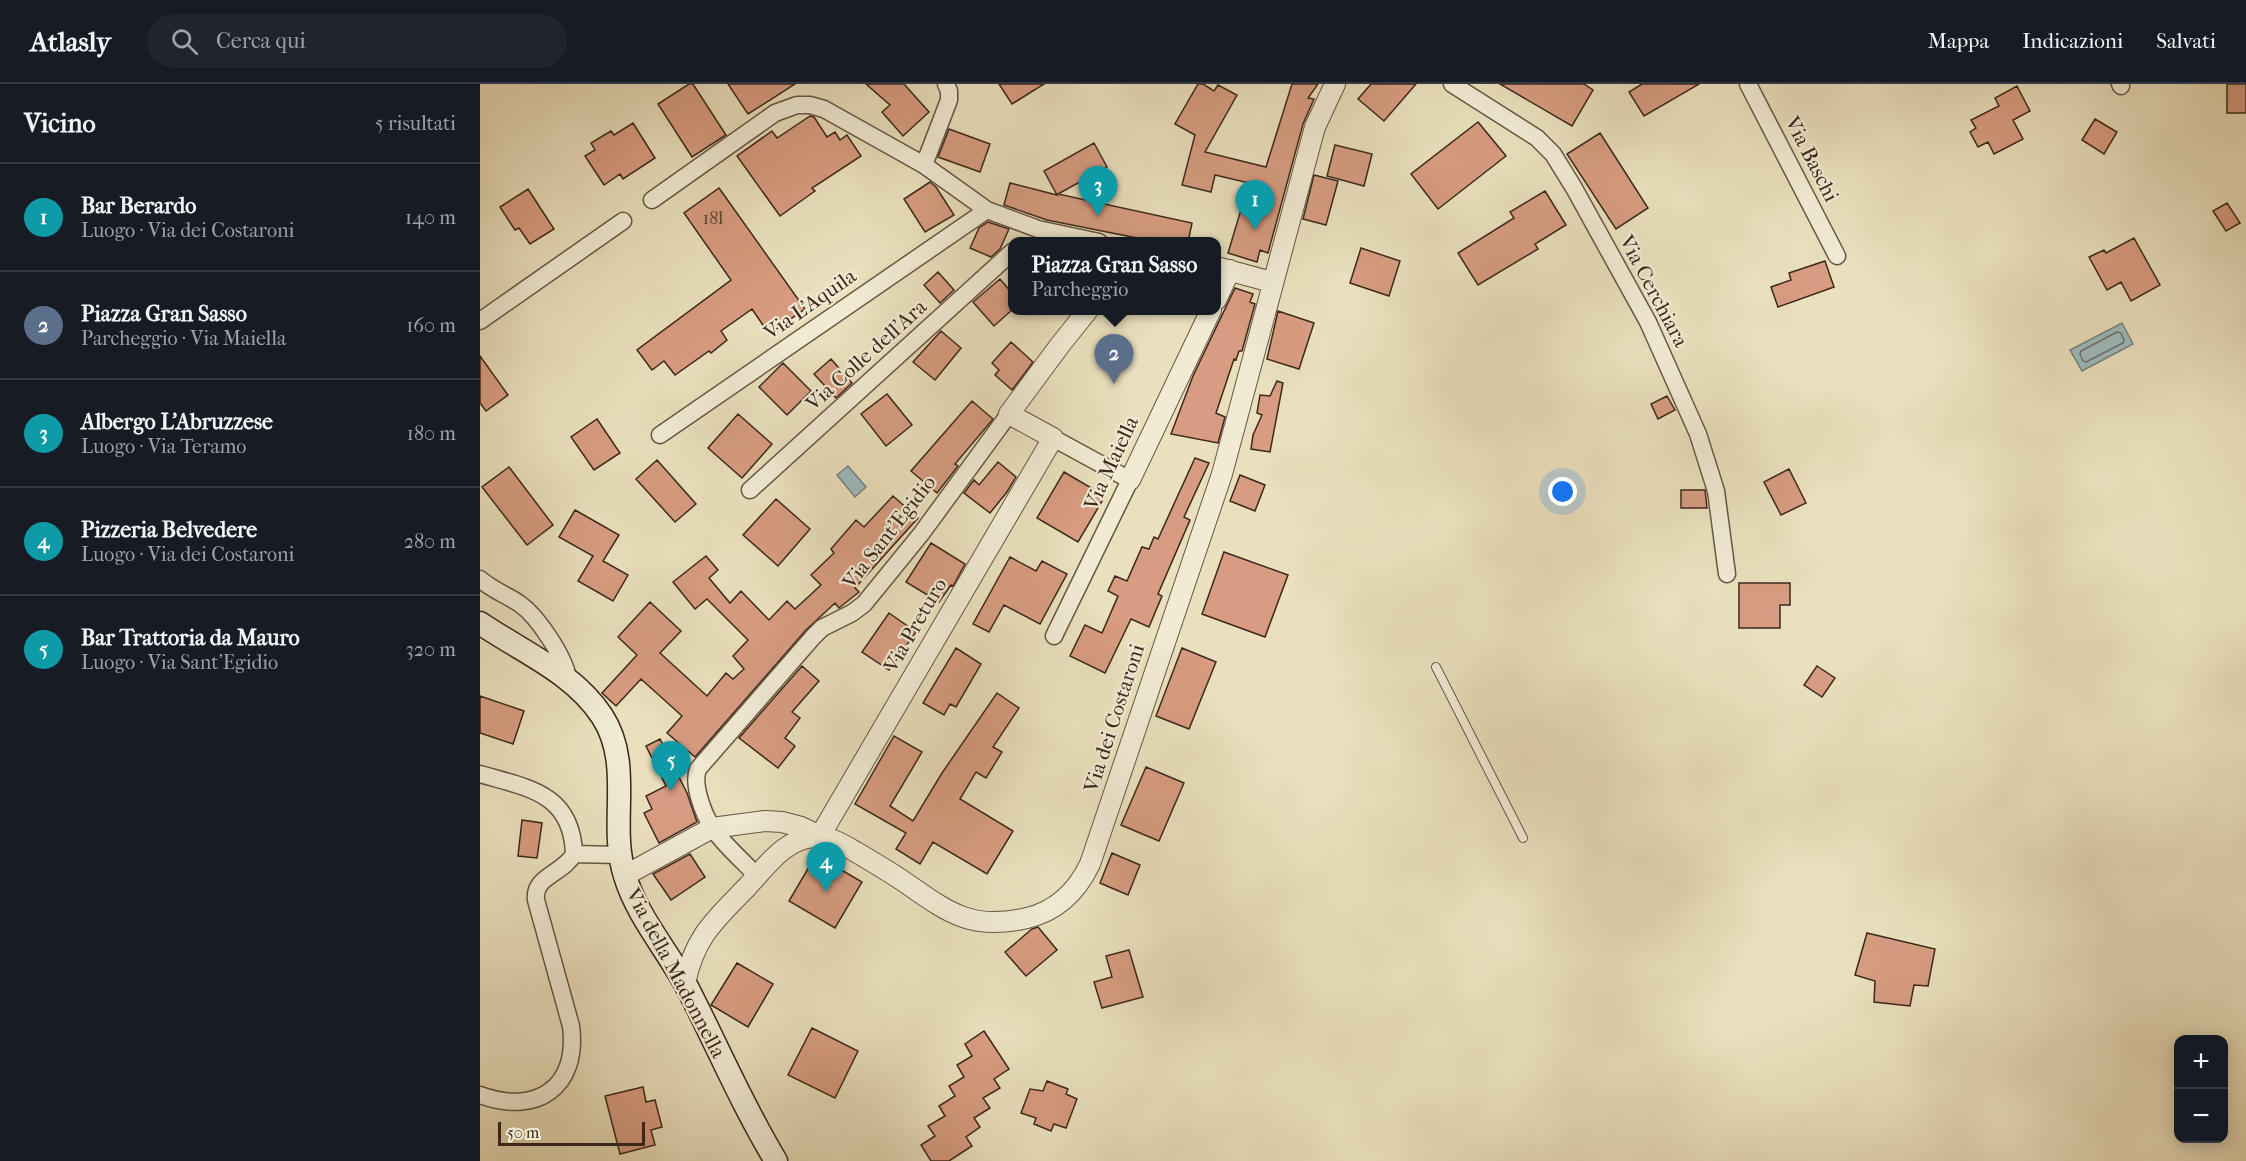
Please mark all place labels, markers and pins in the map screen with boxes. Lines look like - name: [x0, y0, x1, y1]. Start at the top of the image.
- pin: 3: [1078, 166, 1118, 216]
- pin: 1: [1236, 180, 1274, 230]
- pin: 2: [1094, 334, 1134, 384]
- pin: 5: [652, 742, 690, 791]
- pin: 4: [806, 842, 846, 892]

